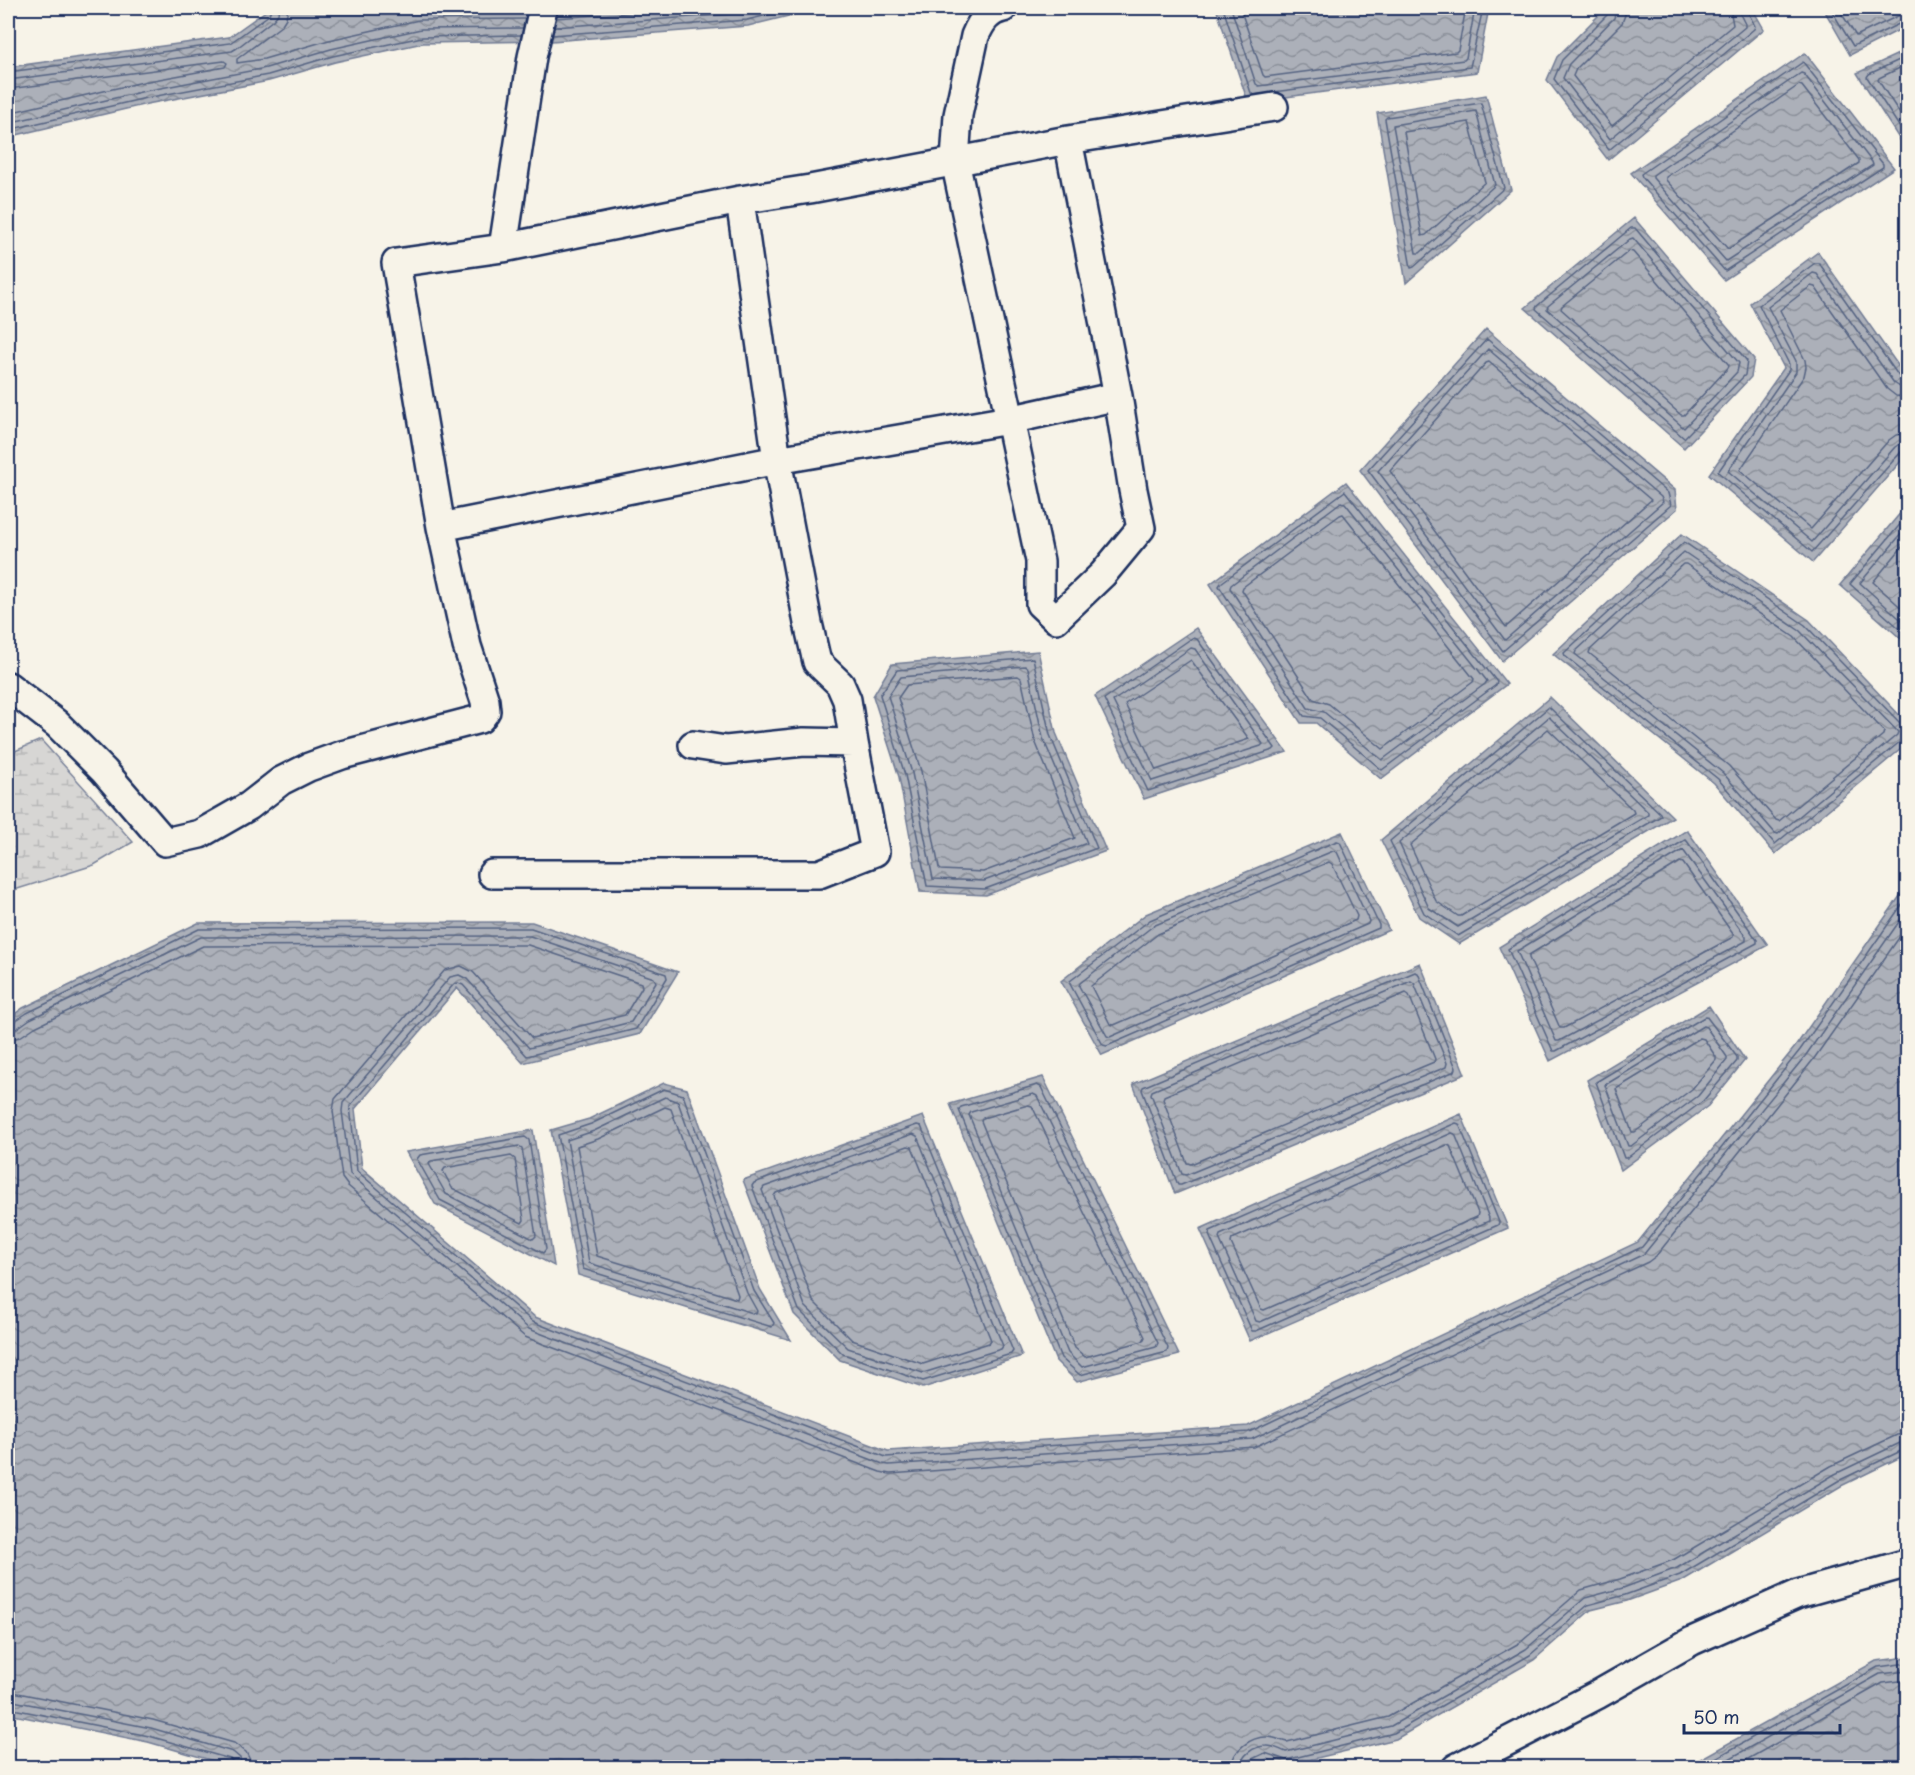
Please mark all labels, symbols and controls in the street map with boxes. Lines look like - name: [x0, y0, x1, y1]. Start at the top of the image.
- scale bar: [1684, 1697, 1840, 1735]
- text: 50 m: [1693, 1703, 1740, 1730]

